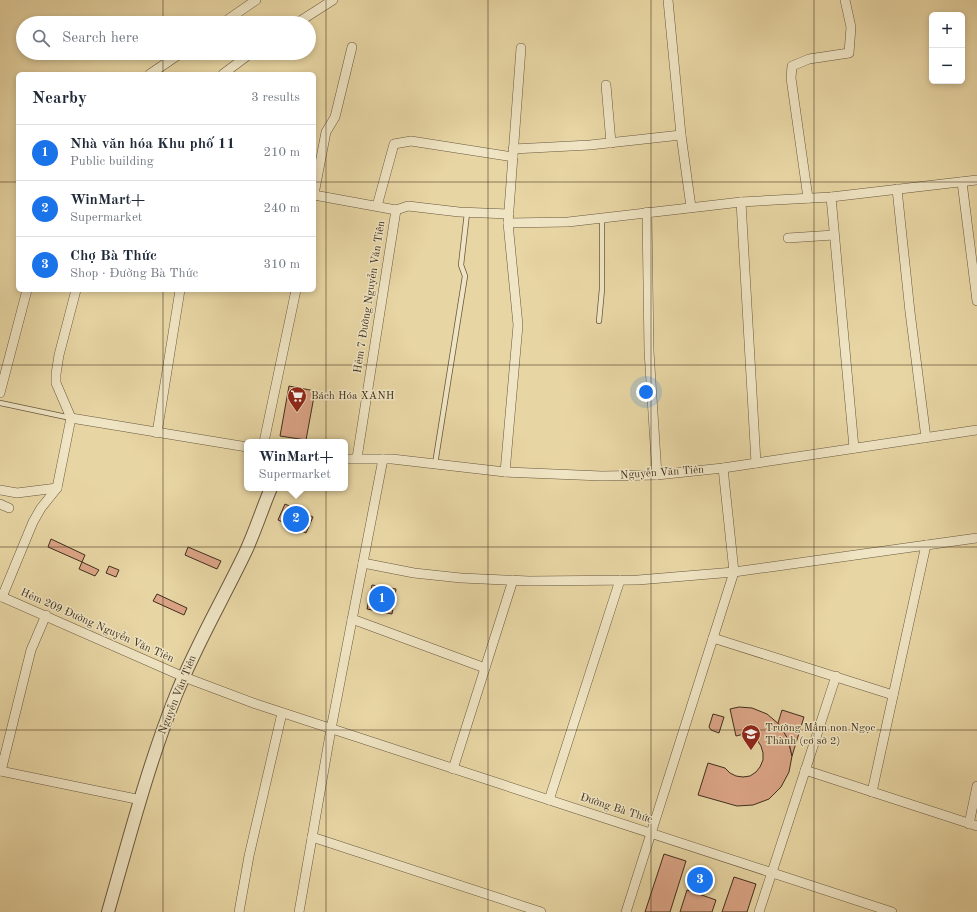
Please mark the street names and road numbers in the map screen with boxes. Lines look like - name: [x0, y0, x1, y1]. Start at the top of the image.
- street label: Hẻm 7 Đường Nguyễn Văn Tiên: [352, 220, 387, 374]
- street label: Nguyễn Văn Tiên: [620, 464, 704, 481]
- street label: Hẻm 209 Đường Nguyễn Văn Tiên: [19, 586, 176, 665]
- street label: Nguyễn Văn Tiên: [156, 653, 199, 736]
- street label: Đường Bà Thức: [578, 792, 654, 826]

